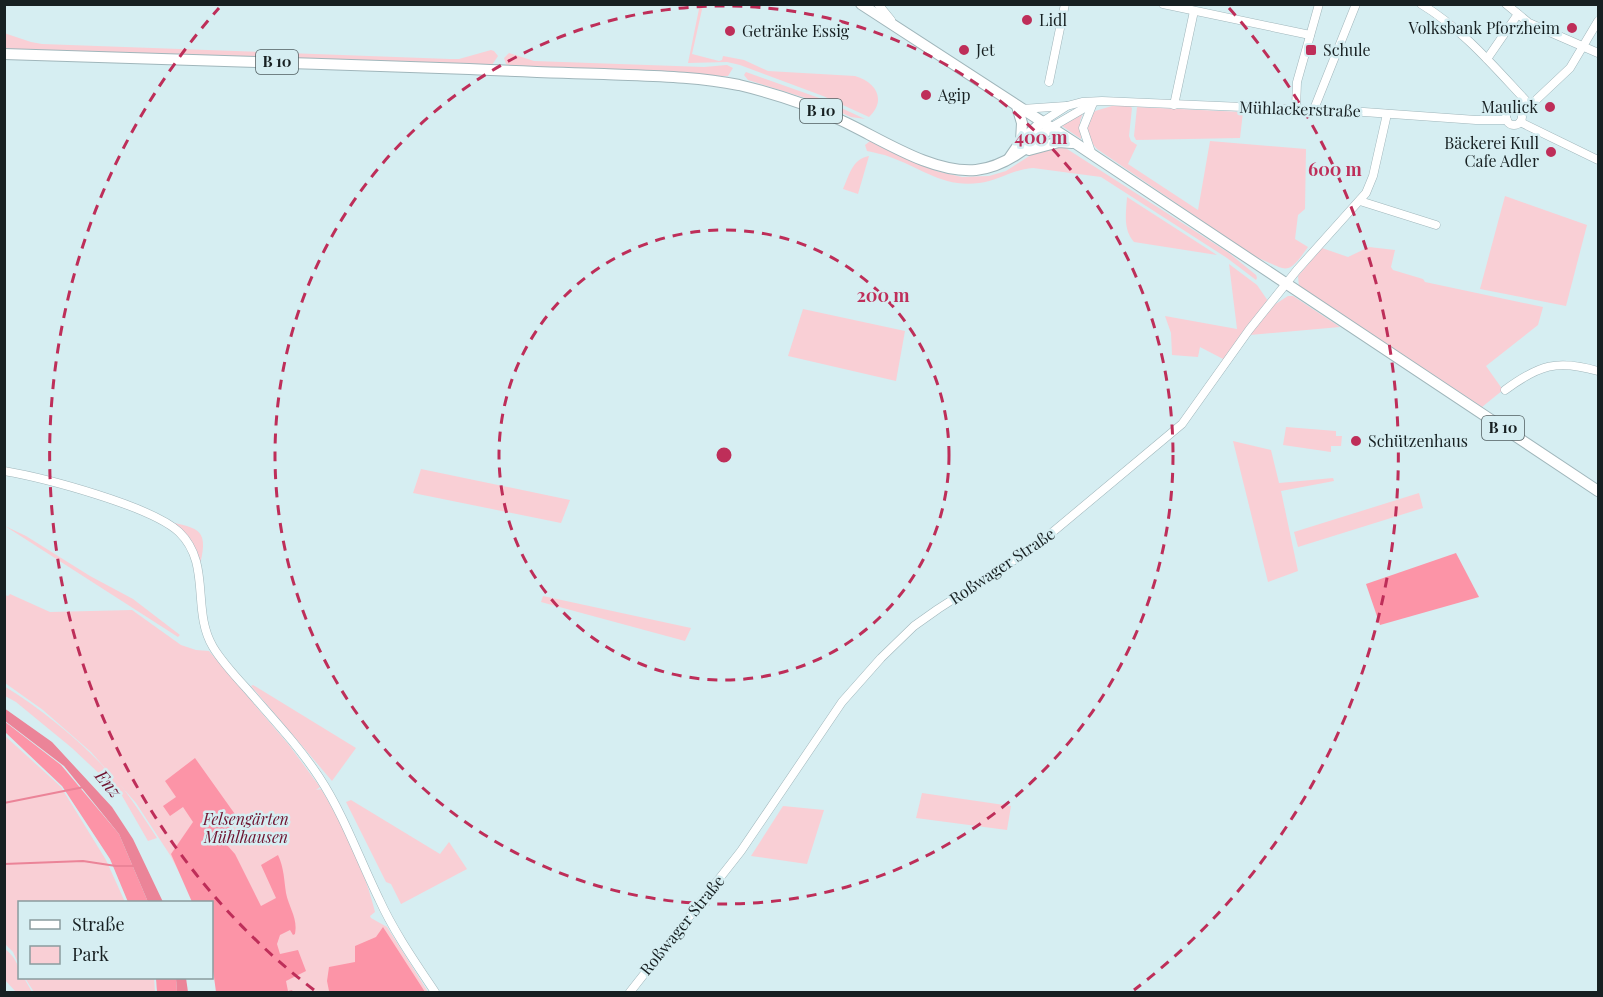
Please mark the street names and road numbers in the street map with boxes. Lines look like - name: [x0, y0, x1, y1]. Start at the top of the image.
- road number: B 10: [256, 50, 298, 74]
- street label: Mühlackerstraße: [1239, 96, 1361, 121]
- road number: B 10: [800, 99, 842, 123]
- road number: B 10: [1482, 416, 1524, 440]
- street label: Roßwager Straße: [945, 523, 1058, 609]
- street label: Roßwager Straße: [635, 870, 728, 979]

